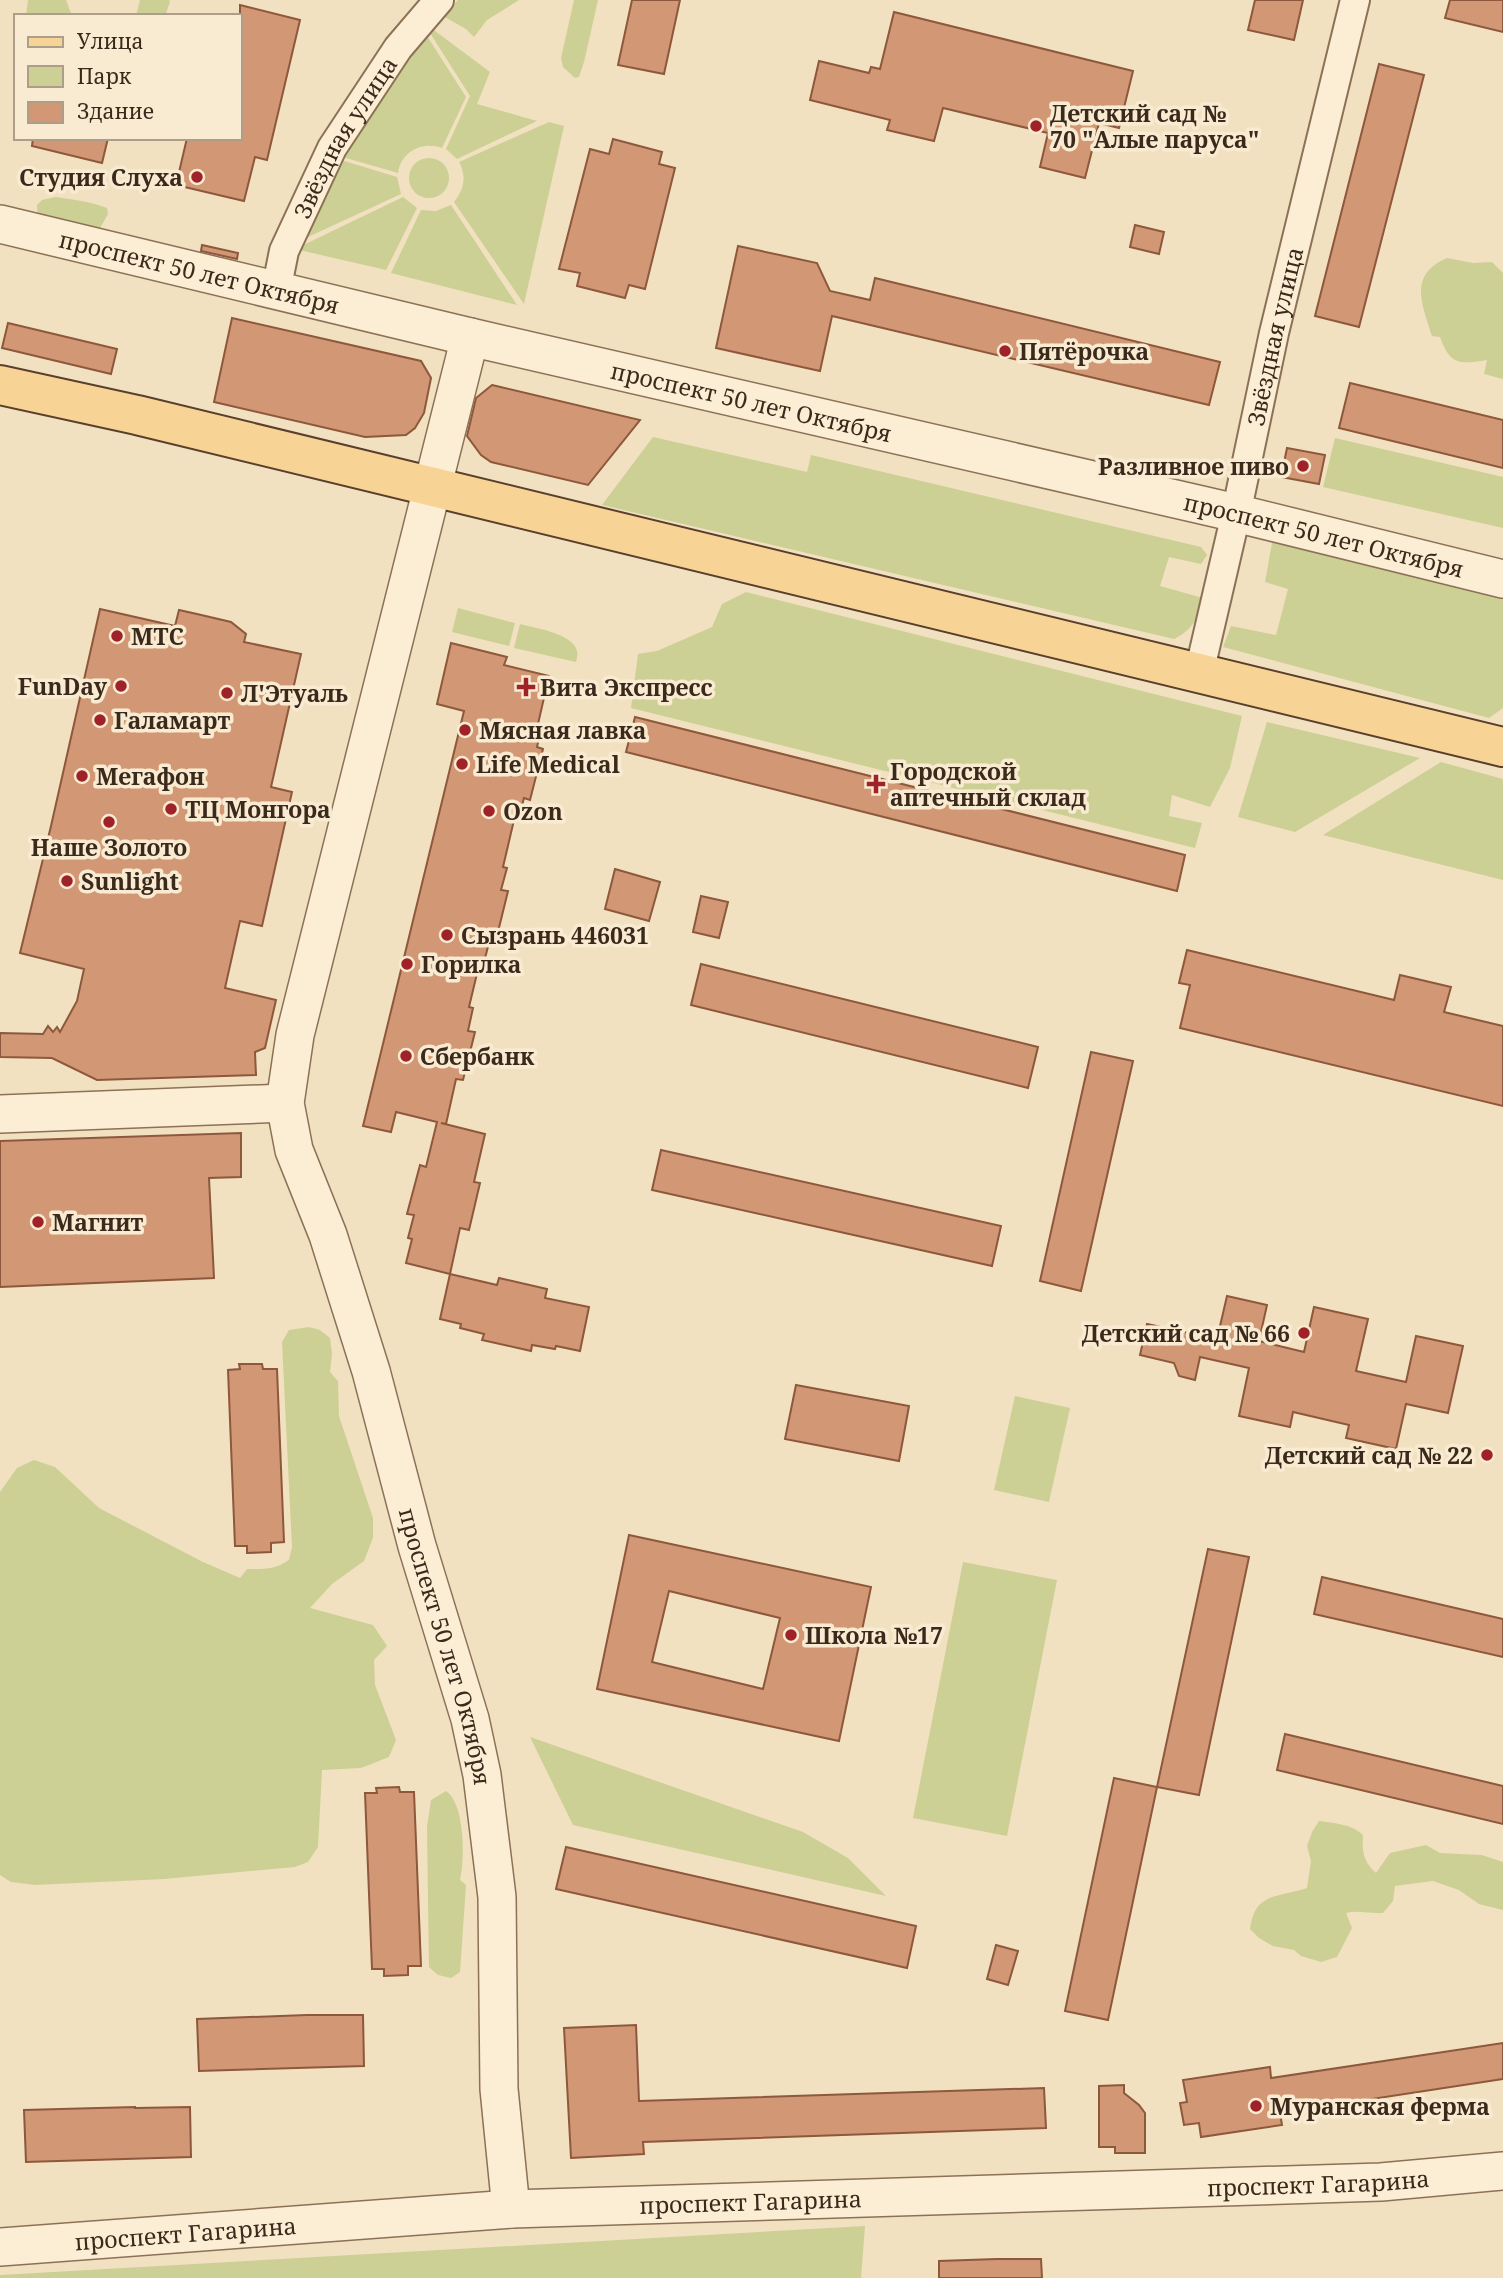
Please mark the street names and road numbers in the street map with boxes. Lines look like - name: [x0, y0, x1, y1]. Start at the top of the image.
- street label: Звёздная улица: [286, 50, 404, 223]
- street label: проспект 50 лет Октября: [56, 223, 343, 321]
- street label: Звёздная улица: [1239, 244, 1310, 429]
- street label: проспект 50 лет Октября: [608, 354, 895, 449]
- street label: проспект 50 лет Октября: [1181, 485, 1467, 585]
- street label: проспект 50 лет Октября: [392, 1504, 499, 1787]
- street label: проспект Гагарина: [1206, 2162, 1431, 2203]
- street label: проспект Гагарина: [639, 2182, 862, 2221]
- street label: проспект Гагарина: [73, 2209, 298, 2257]

